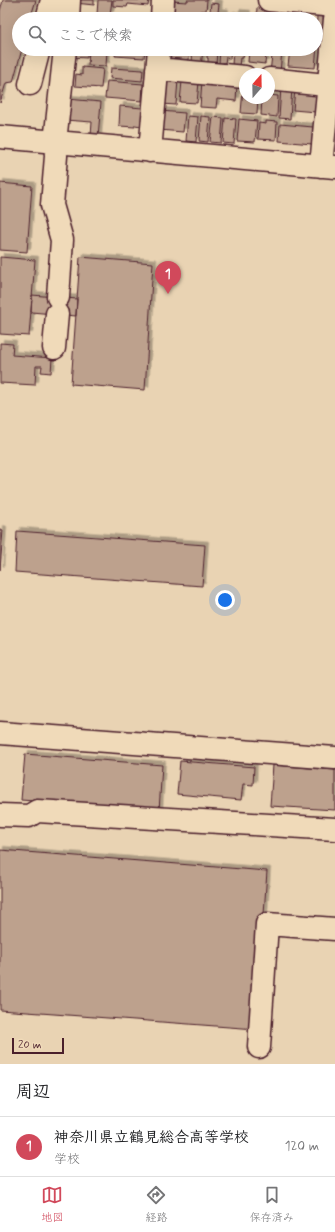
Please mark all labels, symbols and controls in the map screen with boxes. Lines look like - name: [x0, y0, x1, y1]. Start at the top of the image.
- search box: [12, 12, 323, 56]
- icon: search: [26, 23, 48, 45]
- text: ここで検索: [58, 26, 133, 46]
- north arrow: [239, 68, 275, 104]
- pin: 1: [155, 261, 181, 294]
- your location: [215, 590, 235, 610]
- scale bar: [12, 1036, 64, 1055]
- text: 20 m: [18, 1038, 41, 1052]
- text: 周辺: [16, 1081, 50, 1103]
- text: 神奈川県立鶴見総合高等学校: [54, 1128, 249, 1148]
- text: 1: [26, 1138, 32, 1155]
- text: 120 m: [285, 1138, 319, 1155]
- text: 学校: [54, 1151, 80, 1168]
- tab: 地図: [41, 1184, 63, 1225]
- tab: 経路: [145, 1184, 167, 1225]
- tab: 保存済み: [250, 1184, 294, 1225]

